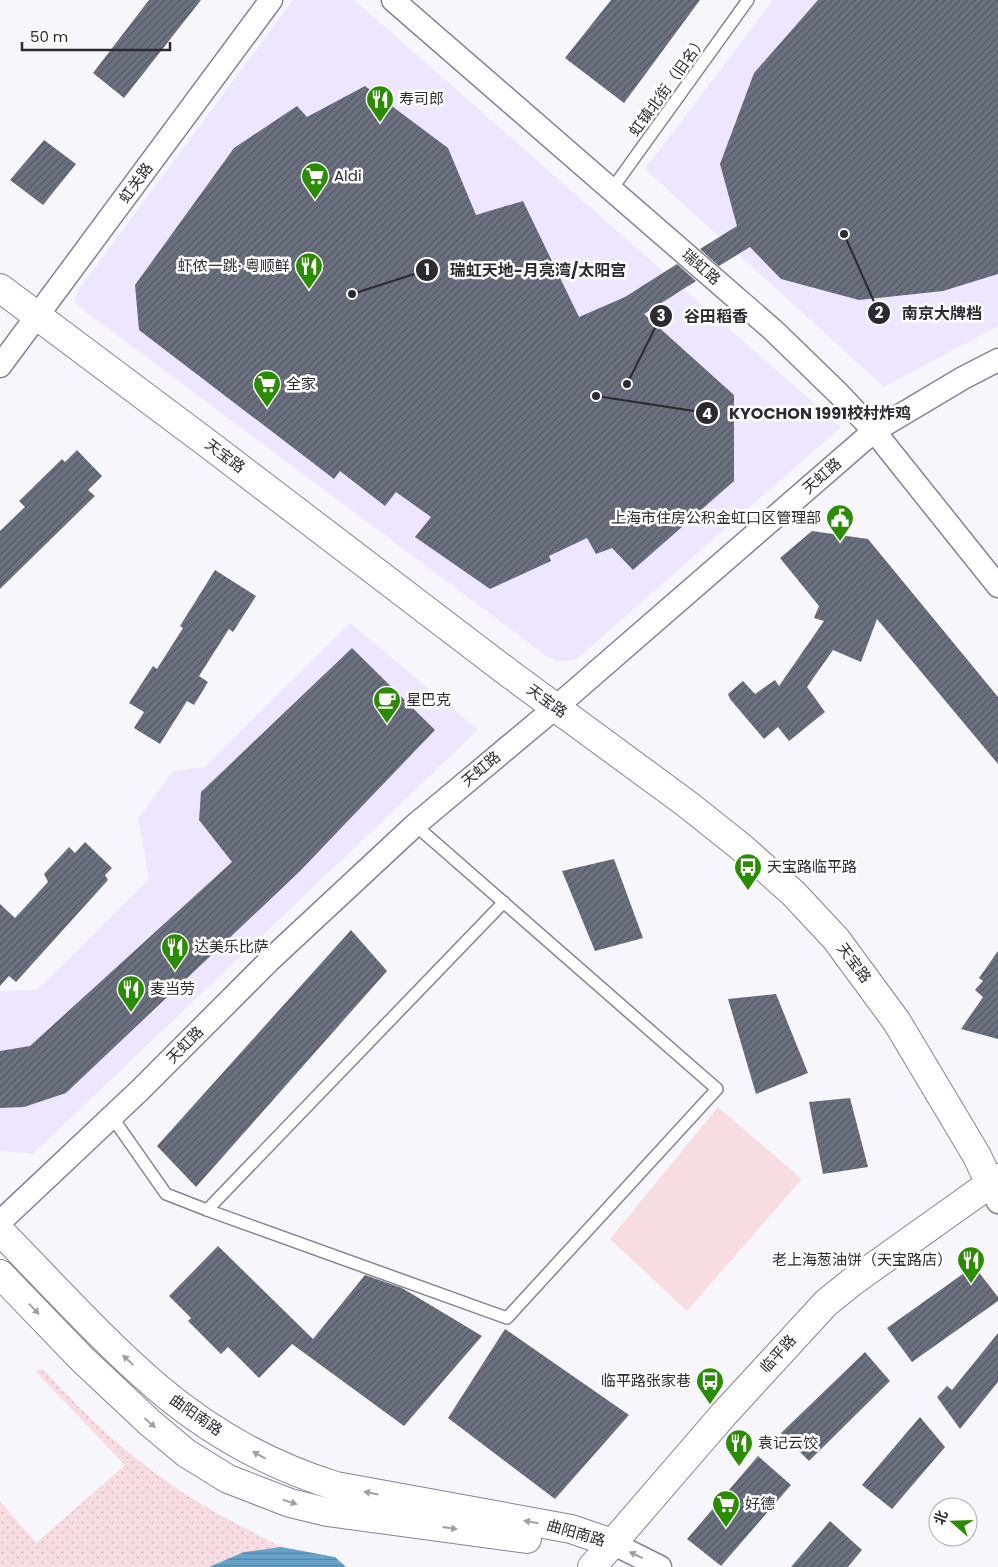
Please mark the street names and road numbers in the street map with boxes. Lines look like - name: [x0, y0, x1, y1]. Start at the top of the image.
- street label: 虹镇北街（旧名）: [624, 31, 711, 140]
- street label: 虹关路: [114, 158, 157, 207]
- street label: 瑞虹路: [677, 244, 725, 289]
- street label: 天宝路: [201, 434, 250, 478]
- street label: 天虹路: [798, 453, 846, 498]
- street label: 天宝路: [523, 679, 572, 722]
- street label: 天虹路: [457, 746, 505, 791]
- street label: 天宝路: [832, 938, 876, 987]
- street label: 天虹路: [161, 1021, 208, 1068]
- street label: 临平路: [755, 1330, 800, 1377]
- street label: 曲阳南路: [166, 1389, 227, 1440]
- street label: 曲阳南路: [544, 1514, 608, 1551]

